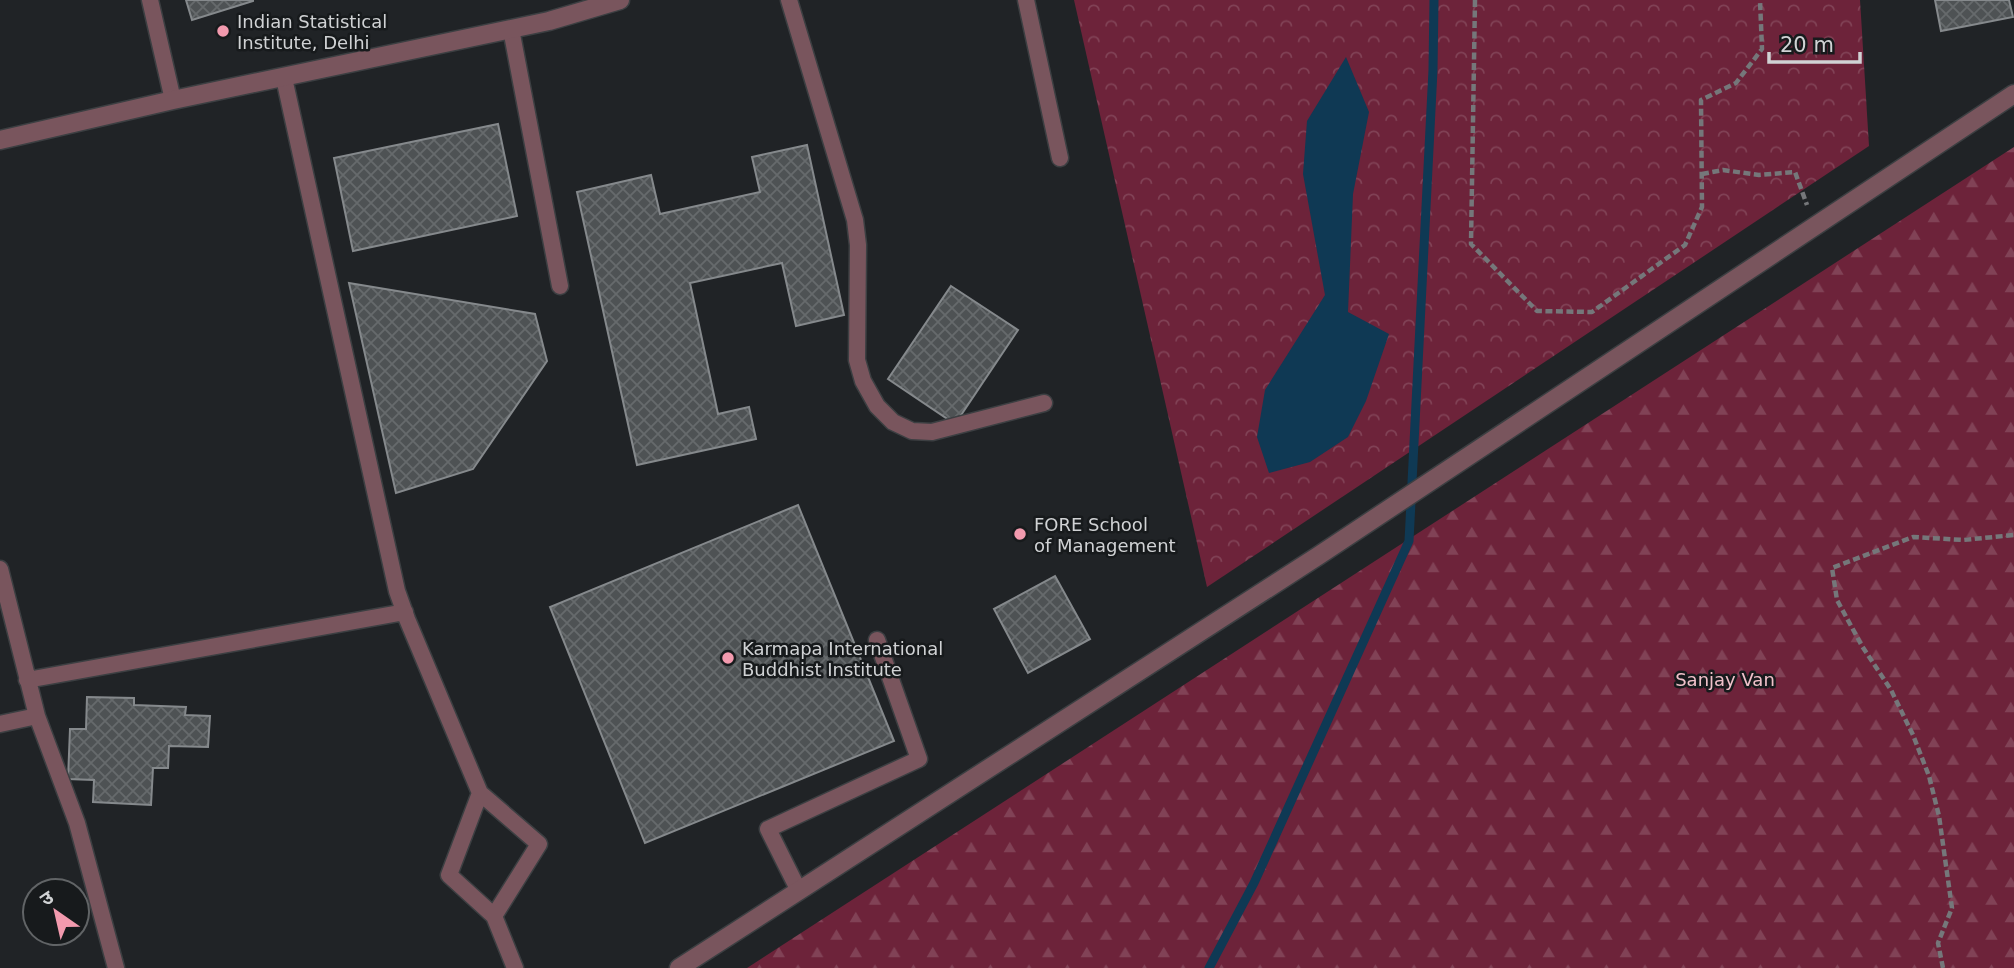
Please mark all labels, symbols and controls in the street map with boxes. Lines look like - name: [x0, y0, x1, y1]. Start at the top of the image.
- place label: Indian Statistical Institute, Delhi: [237, 11, 387, 53]
- scale bar: [1769, 21, 1860, 65]
- marker: Indian Statistical Institute, Delhi: [215, 23, 231, 39]
- text: 20 m: [1780, 33, 1834, 57]
- place label: FORE School of Management: [1034, 514, 1176, 556]
- marker: FORE School of Management: [1012, 526, 1028, 542]
- place label: Karmapa International Buddhist Institute: [742, 638, 943, 680]
- marker: Karmapa International Buddhist Institute: [720, 650, 736, 666]
- park label: Sanjay Van: [1675, 669, 1775, 690]
- north arrow: [21, 877, 91, 947]
- text: उ: [36, 885, 58, 910]

